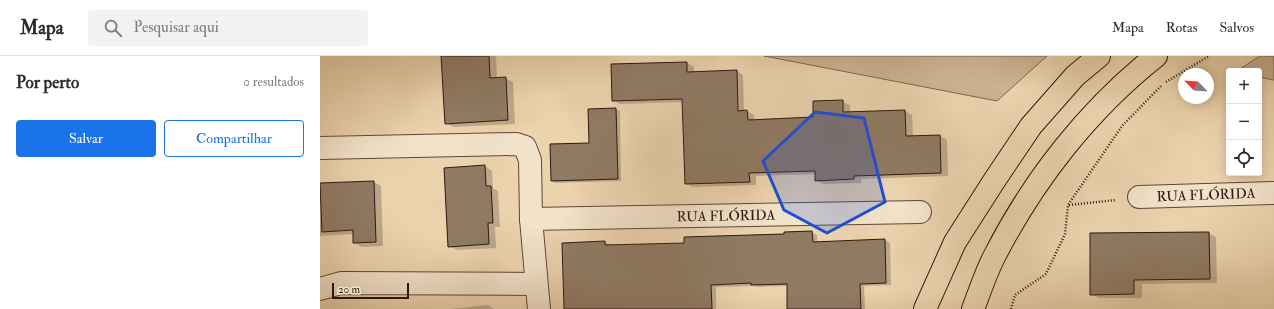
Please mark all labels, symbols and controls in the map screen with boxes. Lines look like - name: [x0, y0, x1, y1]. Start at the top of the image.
- search box: [88, 10, 368, 46]
- text: Mapa: [20, 16, 64, 40]
- icon: search: [102, 17, 124, 39]
- text: Pesquisar aqui: [134, 18, 219, 37]
- text: Mapa: [1112, 19, 1144, 36]
- text: Rotas: [1166, 19, 1197, 36]
- text: Salvos: [1219, 19, 1254, 36]
- north arrow: [1178, 68, 1214, 104]
- map controls: [1226, 68, 1262, 176]
- button: +: [1226, 68, 1262, 104]
- text: Por perto: [16, 72, 79, 93]
- text: 0 resultados: [243, 74, 304, 90]
- button: −: [1226, 104, 1262, 140]
- button: Salvar: [16, 120, 156, 157]
- button: Compartilhar: [164, 120, 304, 157]
- button: locate: [1226, 140, 1262, 176]
- street label: RUA FLÓRIDA: [1156, 185, 1256, 205]
- street label: RUA FLÓRIDA: [676, 207, 776, 225]
- scale bar: [332, 281, 409, 300]
- text: 20 m: [338, 283, 360, 296]

